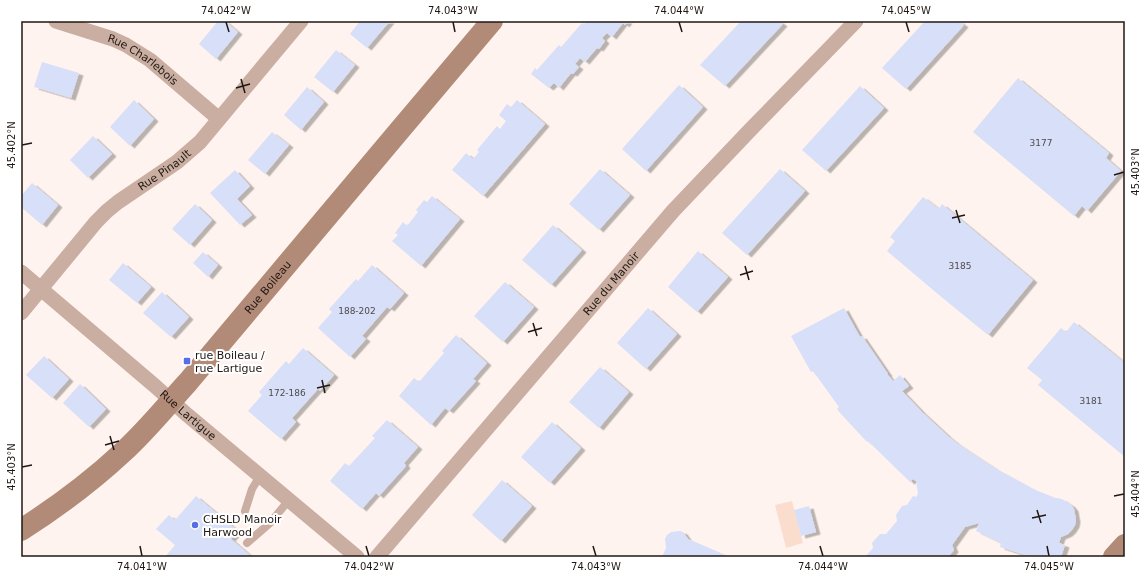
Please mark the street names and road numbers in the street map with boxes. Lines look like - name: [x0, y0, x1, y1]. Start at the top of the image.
- street label: Rue Charlebois: [106, 31, 181, 88]
- street label: Rue Pinault: [135, 146, 194, 193]
- street label: Rue du Manoir: [580, 249, 642, 318]
- street label: Rue Boileau: [242, 258, 294, 316]
- street label: Rue Lartigue: [157, 387, 219, 443]

